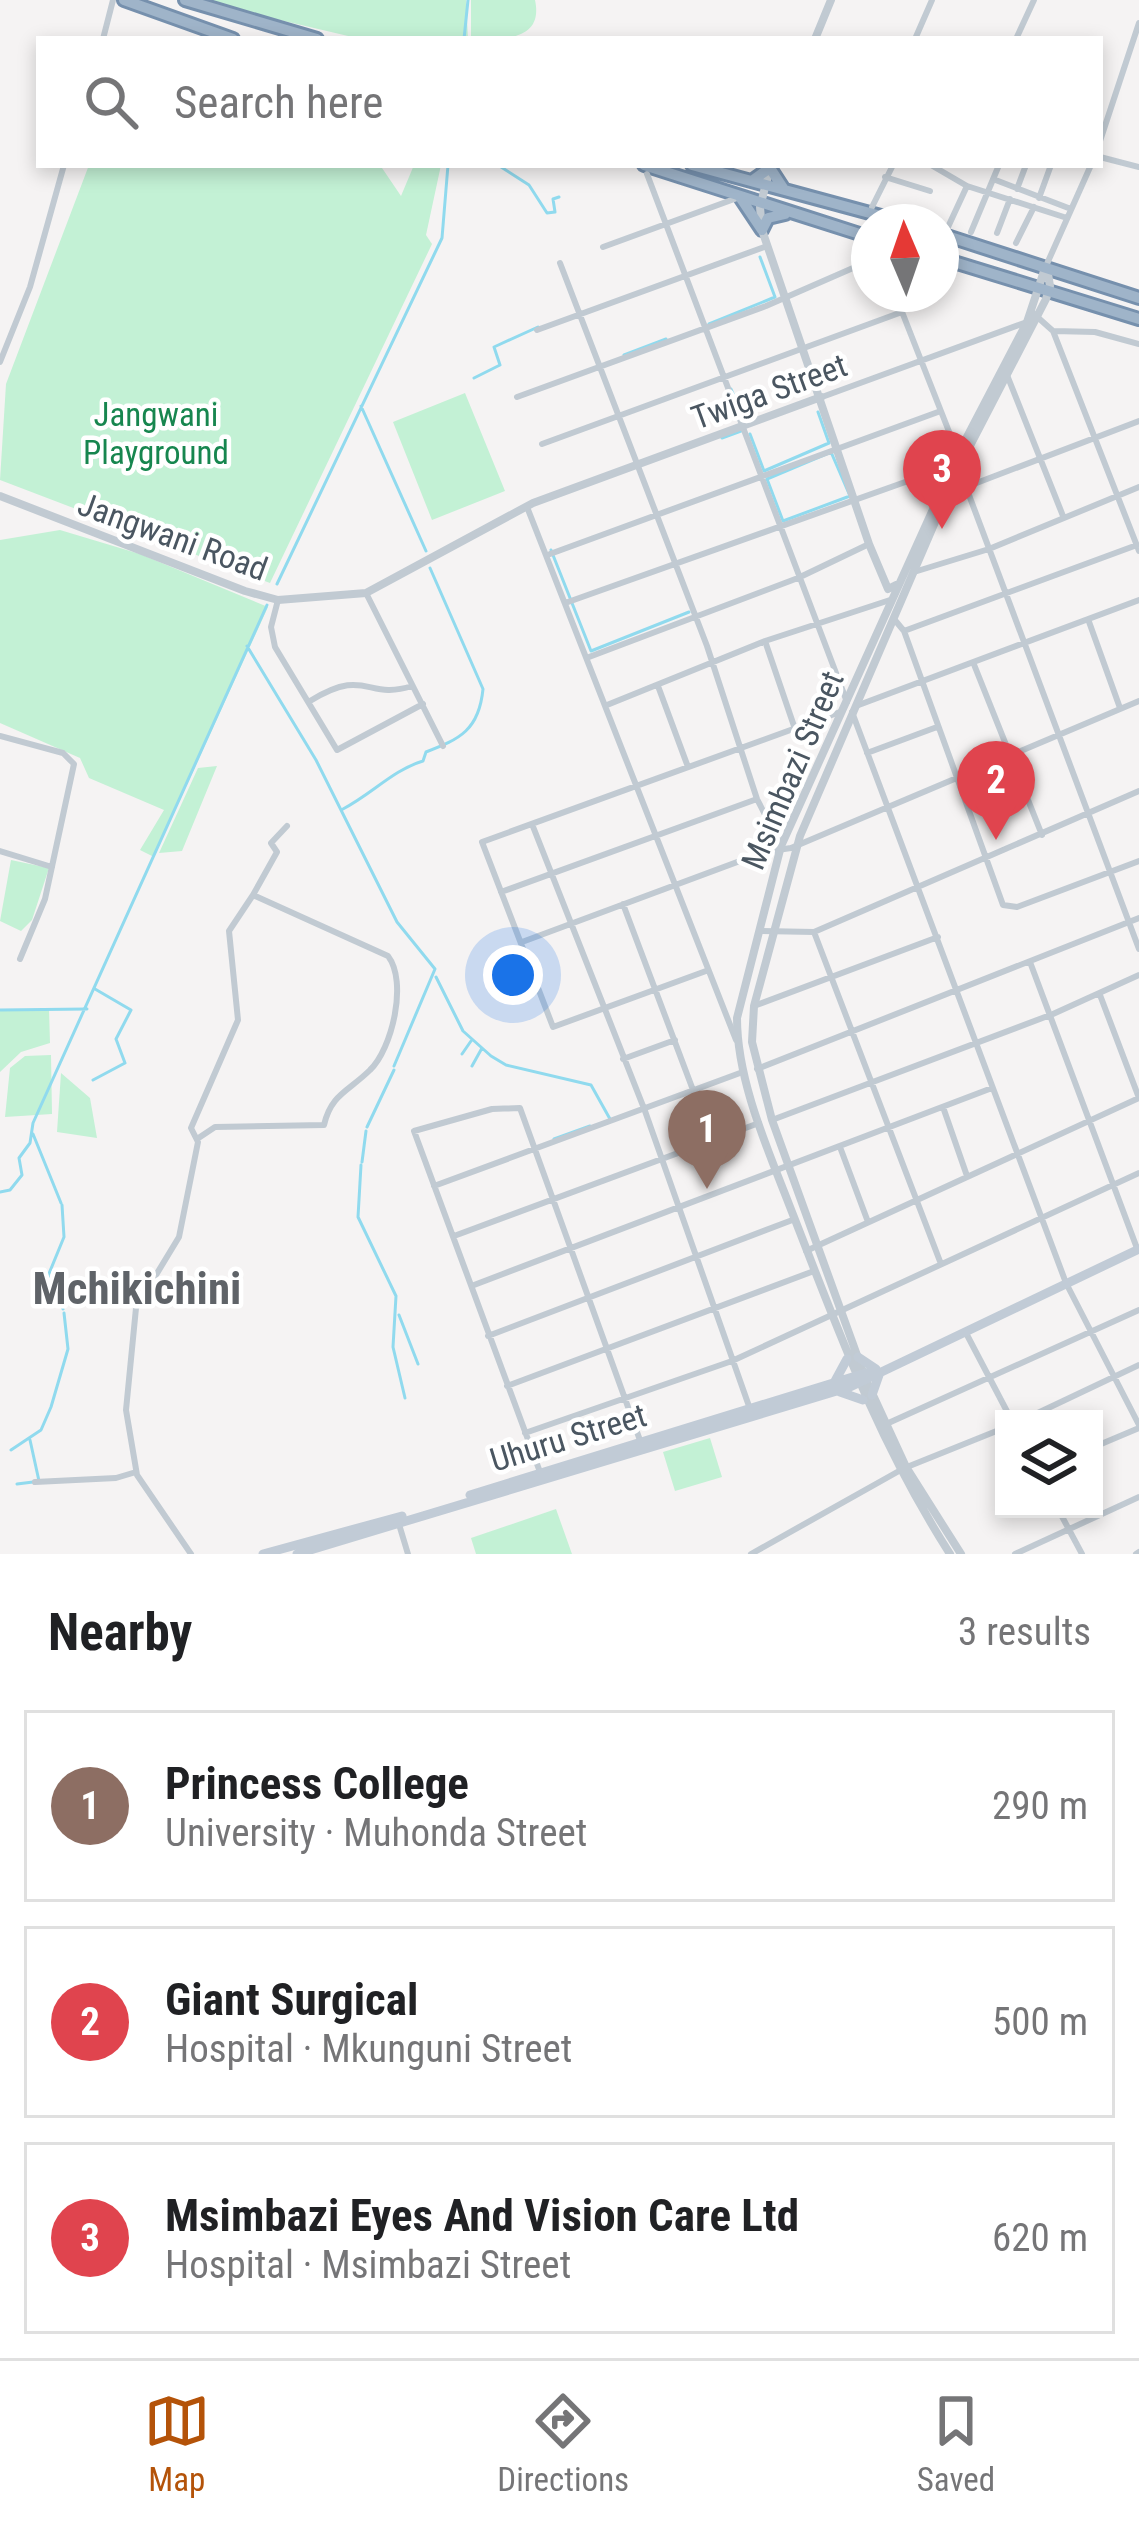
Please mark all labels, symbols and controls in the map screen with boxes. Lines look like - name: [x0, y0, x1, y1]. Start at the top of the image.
- search box: [36, 36, 1103, 168]
- icon: search: [78, 69, 144, 135]
- text: Search here: [174, 76, 383, 129]
- north arrow: [851, 204, 959, 312]
- street label: Twiga Street: [686, 345, 852, 438]
- park label: Jangwani Playground: [83, 395, 229, 472]
- pin: 3: [903, 430, 981, 529]
- street label: Jangwani Road: [73, 484, 273, 589]
- street label: Msimbazi Street: [733, 665, 852, 875]
- pin: 2: [957, 741, 1035, 840]
- your location: [483, 945, 543, 1005]
- pin: 1: [668, 1090, 746, 1189]
- district label: Mchikichini: [33, 1262, 241, 1315]
- street label: Uhuru Street: [485, 1395, 651, 1480]
- map controls: [995, 1410, 1103, 1518]
- button: layers: [995, 1410, 1103, 1518]
- text: Nearby: [48, 1603, 192, 1662]
- text: 3 results: [958, 1609, 1091, 1655]
- text: Princess College: [165, 1757, 469, 1810]
- text: 1: [80, 1783, 100, 1829]
- text: 290 m: [992, 1783, 1088, 1829]
- text: University · Muhonda Street: [165, 1810, 587, 1856]
- text: Giant Surgical: [165, 1973, 418, 2026]
- text: 2: [80, 1999, 100, 2045]
- text: 500 m: [992, 1999, 1088, 2045]
- text: Hospital · Mkunguni Street: [165, 2026, 572, 2072]
- text: Msimbazi Eyes And Vision Care Ltd: [165, 2189, 799, 2242]
- text: 3: [80, 2215, 100, 2261]
- text: 620 m: [992, 2215, 1088, 2261]
- text: Hospital · Msimbazi Street: [165, 2242, 571, 2288]
- tab: Map: [144, 2388, 210, 2499]
- tab: Directions: [497, 2388, 629, 2499]
- tab: Saved: [917, 2388, 995, 2499]

